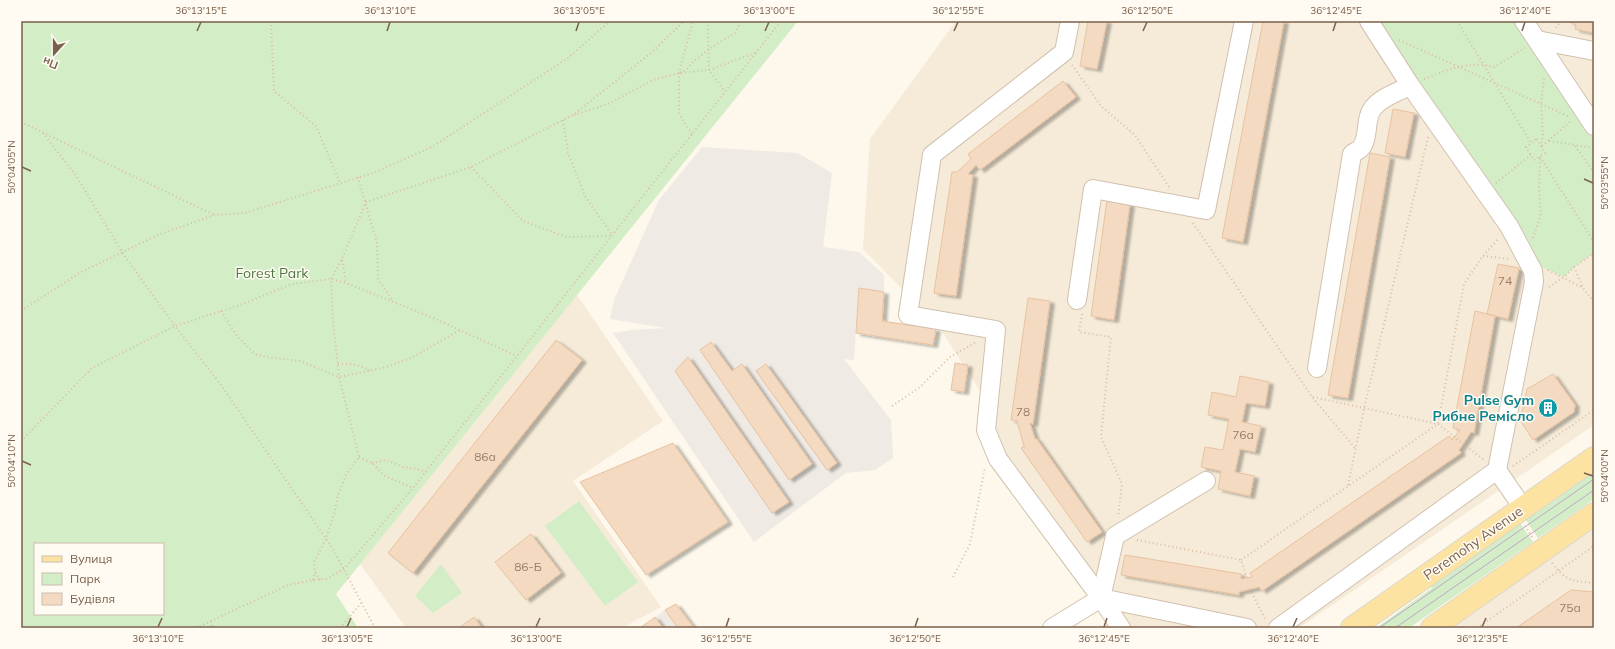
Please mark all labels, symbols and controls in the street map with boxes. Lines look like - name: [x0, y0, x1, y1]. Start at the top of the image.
- text: 36°13'15"E: [175, 4, 227, 17]
- text: 36°13'10"E: [364, 4, 416, 17]
- text: 36°13'05"E: [553, 4, 605, 17]
- text: 36°13'00"E: [743, 4, 795, 17]
- text: 36°12'55"E: [932, 4, 984, 17]
- text: 36°12'50"E: [1121, 4, 1173, 17]
- text: 36°12'45"E: [1310, 4, 1362, 17]
- text: 36°12'40"E: [1499, 4, 1551, 17]
- north arrow: [34, 34, 74, 74]
- text: Пн: [41, 54, 60, 73]
- text: 50°04'05"N: [5, 140, 18, 194]
- text: 50°03'55"N: [1598, 156, 1611, 210]
- park label: Forest Park: [235, 264, 309, 282]
- house number: 74: [1498, 273, 1512, 288]
- place label: Pulse Gym Рибне Ремісло: [1433, 391, 1534, 425]
- building icon: Pulse Gym Рибне Ремісло: [1537, 397, 1559, 419]
- house number: 78: [1016, 404, 1030, 419]
- house number: 76а: [1232, 427, 1254, 442]
- text: 50°04'10"N: [5, 434, 18, 488]
- house number: 86а: [474, 449, 496, 464]
- text: 50°04'00"N: [1598, 449, 1611, 503]
- street label: Peremohy Avenue: [1420, 502, 1526, 584]
- legend: [34, 543, 164, 615]
- text: Вулиця: [70, 551, 112, 566]
- house number: 86-Б: [514, 559, 542, 574]
- text: Парк: [70, 571, 101, 586]
- text: Будівля: [70, 591, 115, 606]
- house number: 75а: [1559, 600, 1581, 615]
- text: 36°13'10"E: [132, 632, 184, 645]
- text: 36°13'05"E: [321, 632, 373, 645]
- text: 36°13'00"E: [510, 632, 562, 645]
- text: 36°12'55"E: [700, 632, 752, 645]
- text: 36°12'50"E: [889, 632, 941, 645]
- text: 36°12'45"E: [1078, 632, 1130, 645]
- text: 36°12'40"E: [1267, 632, 1319, 645]
- text: 36°12'35"E: [1456, 632, 1508, 645]

